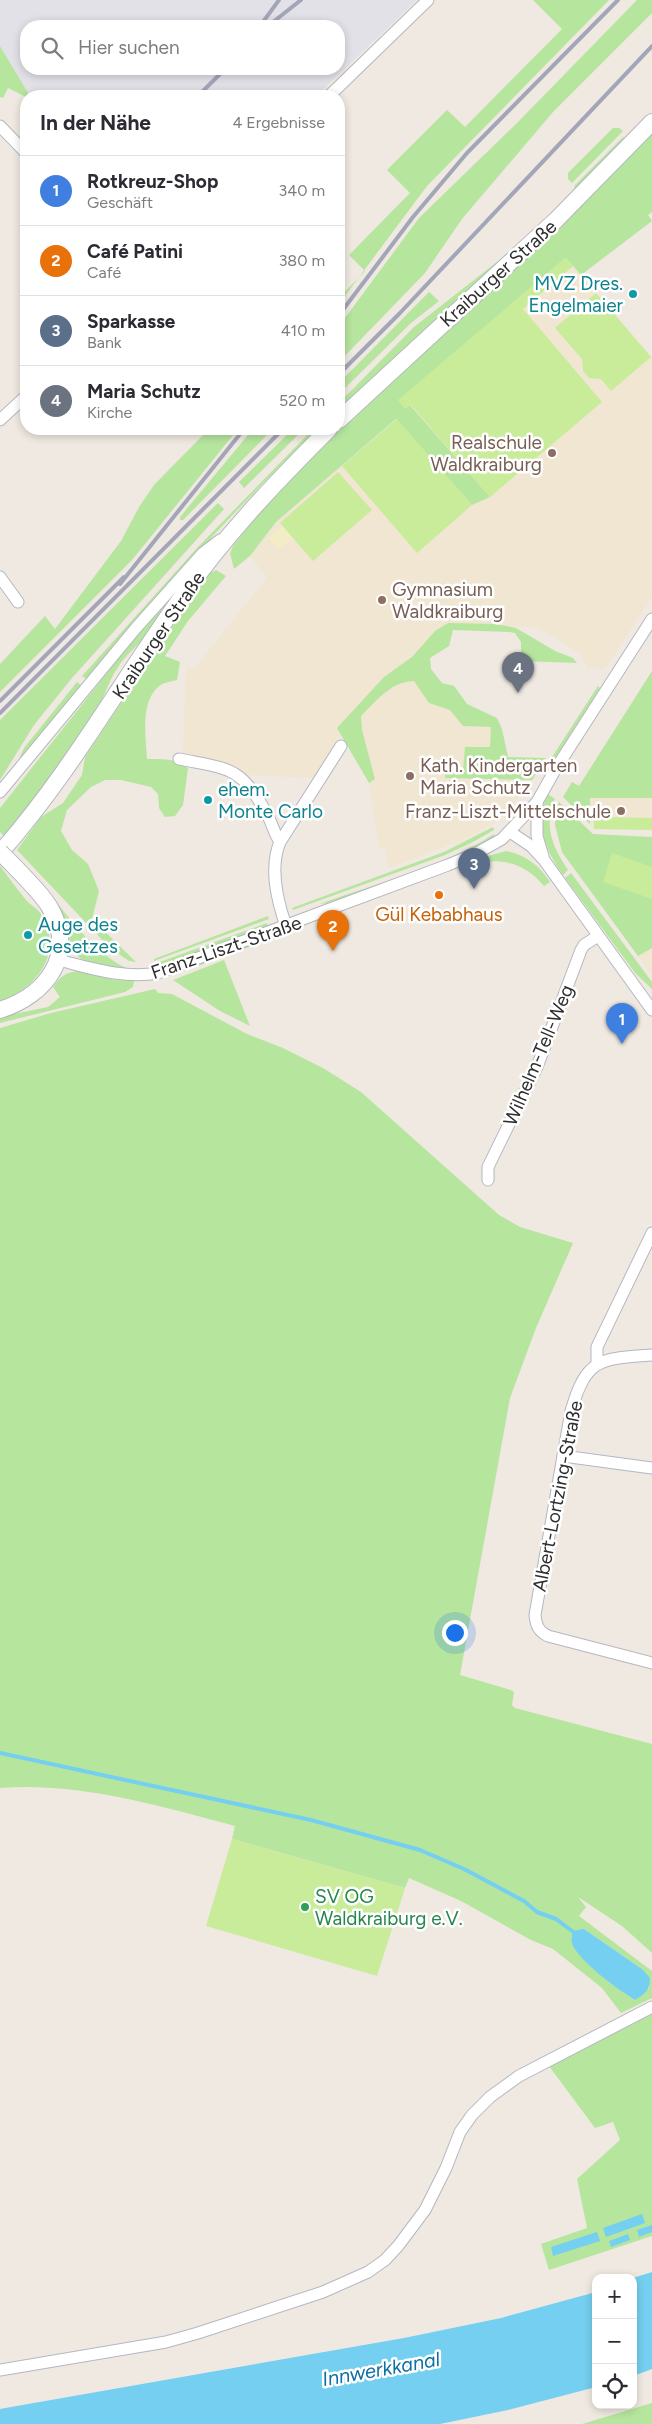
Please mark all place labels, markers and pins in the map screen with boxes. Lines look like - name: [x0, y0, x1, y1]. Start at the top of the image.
- place label: MVZ Dres. Engelmaier: [528, 272, 624, 317]
- marker: MVZ Dres. Engelmaier: [627, 288, 639, 300]
- place label: Realschule Waldkraiburg: [430, 431, 542, 476]
- marker: Realschule Waldkraiburg: [546, 447, 558, 459]
- place label: Gymnasium Waldkraiburg: [392, 578, 504, 623]
- marker: Gymnasium Waldkraiburg: [376, 594, 388, 606]
- pin: 4: [502, 652, 534, 693]
- place label: Kath. Kindergarten Maria Schutz: [420, 754, 577, 799]
- marker: Kath. Kindergarten Maria Schutz: [404, 770, 416, 782]
- place label: ehem. Monte Carlo: [218, 778, 323, 823]
- marker: ehem. Monte Carlo: [202, 794, 214, 806]
- place label: Franz-Liszt-Mittelschule: [405, 800, 611, 823]
- marker: Franz-Liszt-Mittelschule: [615, 805, 627, 817]
- pin: 3: [458, 848, 490, 889]
- marker: Gül Kebabhaus: [433, 889, 445, 901]
- place label: Gül Kebabhaus: [375, 903, 503, 926]
- pin: 2: [317, 910, 349, 951]
- place label: Auge des Gesetzes: [38, 913, 118, 958]
- marker: Auge des Gesetzes: [22, 929, 34, 941]
- pin: 1: [606, 1003, 638, 1044]
- place label: SV OG Waldkraiburg e.V.: [315, 1885, 463, 1930]
- marker: SV OG Waldkraiburg e.V.: [299, 1901, 311, 1913]

